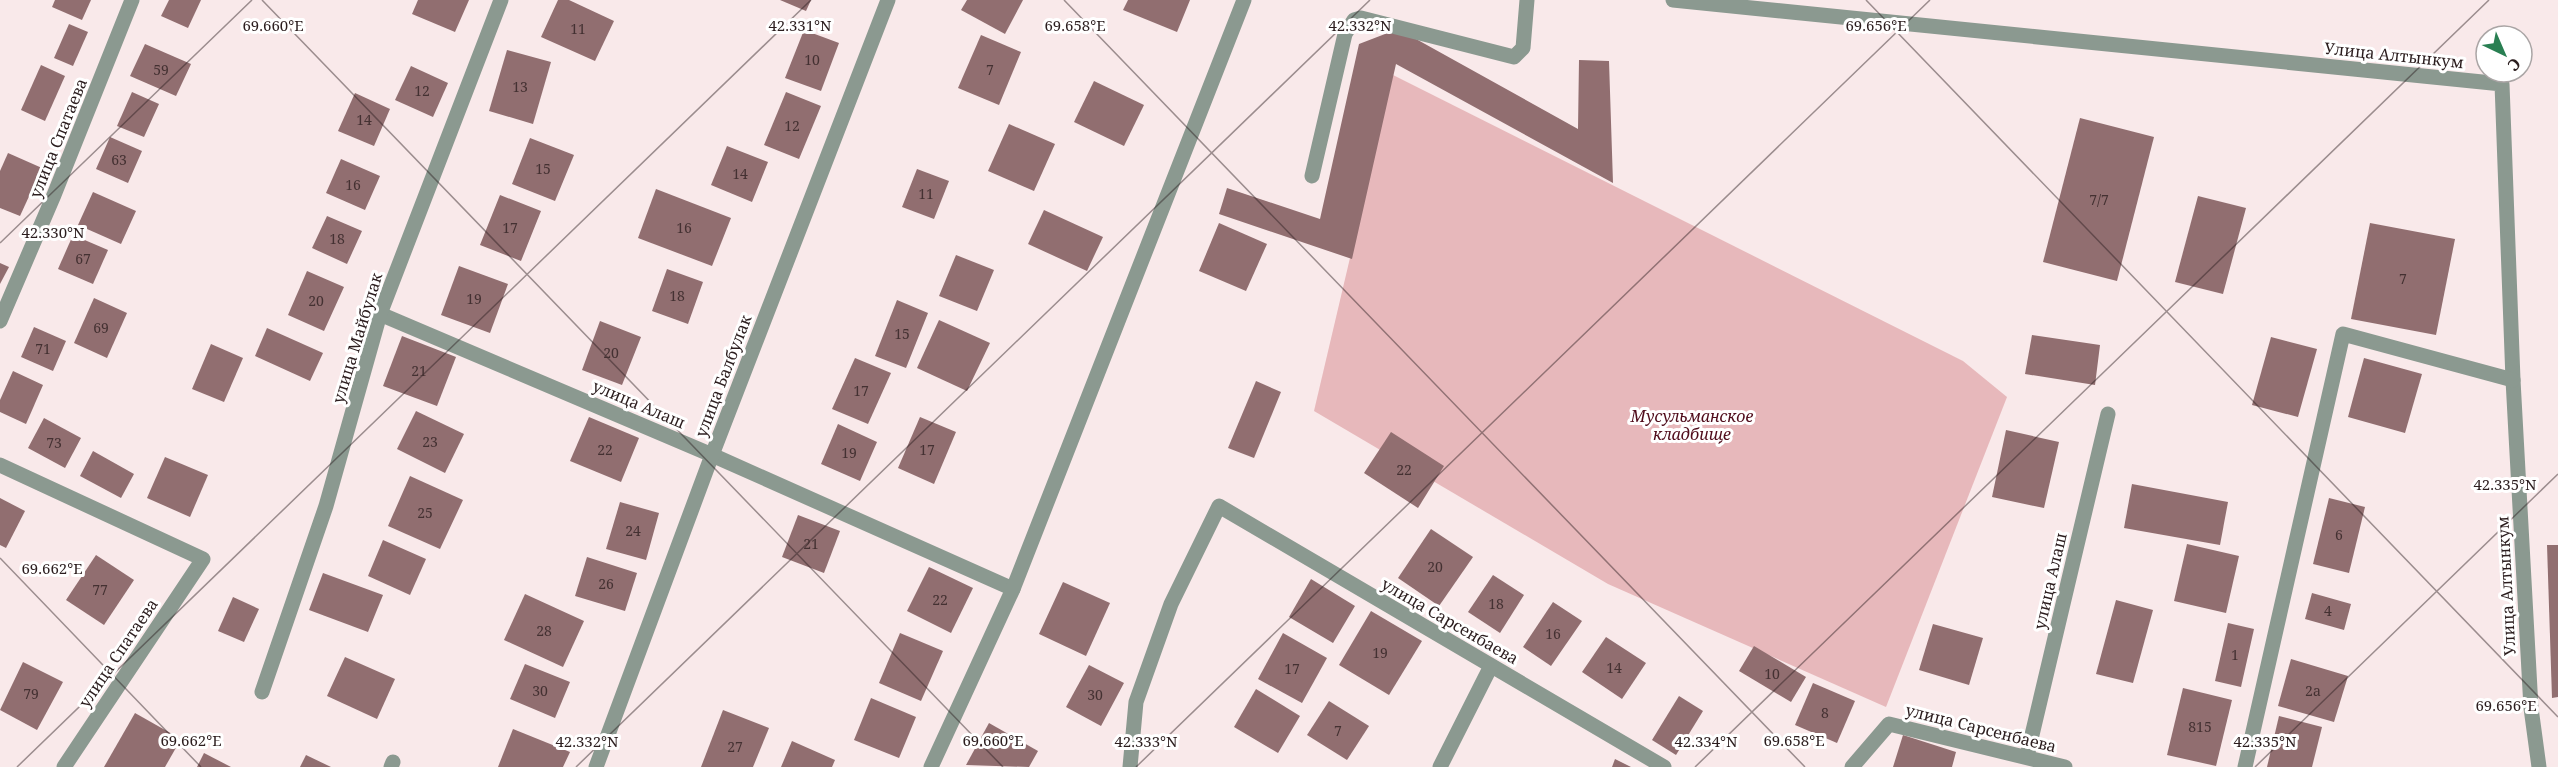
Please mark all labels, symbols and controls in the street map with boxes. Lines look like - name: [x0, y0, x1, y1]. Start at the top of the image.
- text: 69.660°E: [242, 15, 304, 35]
- text: 42.331°N: [768, 15, 832, 35]
- text: 69.658°E: [1044, 15, 1106, 35]
- text: 42.332°N: [1328, 15, 1392, 35]
- text: 69.656°E: [1845, 15, 1907, 35]
- house number: 11: [570, 19, 586, 38]
- north arrow: [2474, 24, 2534, 84]
- street label: Улица Алтынкум: [2323, 37, 2465, 73]
- house number: 10: [804, 50, 820, 69]
- text: С: [2503, 53, 2526, 76]
- house number: 59: [153, 60, 169, 79]
- house number: 7: [986, 60, 994, 79]
- street label: улица Спатаева: [24, 75, 92, 201]
- house number: 13: [512, 77, 528, 96]
- house number: 12: [414, 81, 430, 100]
- house number: 14: [356, 110, 372, 129]
- house number: 12: [784, 116, 800, 135]
- house number: 63: [111, 150, 127, 169]
- house number: 15: [535, 159, 551, 178]
- house number: 14: [732, 164, 748, 183]
- house number: 16: [345, 175, 361, 194]
- house number: 11: [918, 184, 934, 203]
- house number: 7/7: [2089, 190, 2109, 209]
- house number: 17: [502, 218, 518, 237]
- house number: 16: [676, 218, 692, 237]
- text: 42.330°N: [21, 222, 85, 242]
- house number: 18: [329, 229, 345, 248]
- house number: 67: [75, 249, 91, 268]
- street label: улица Майбулак: [327, 269, 387, 406]
- house number: 7: [2399, 269, 2407, 288]
- house number: 18: [669, 286, 685, 305]
- house number: 19: [466, 289, 482, 308]
- house number: 20: [308, 291, 324, 310]
- street label: улица Балбулак: [690, 311, 757, 440]
- house number: 69: [93, 318, 109, 337]
- house number: 15: [894, 324, 910, 343]
- house number: 71: [35, 339, 51, 358]
- house number: 20: [603, 343, 619, 362]
- house number: 21: [411, 361, 427, 380]
- street label: улица Алаш: [589, 375, 689, 433]
- house number: 17: [853, 381, 869, 400]
- park label: Мусульманское кладбище: [1630, 405, 1754, 445]
- house number: 23: [422, 432, 438, 451]
- house number: 73: [46, 433, 62, 452]
- house number: 22: [597, 440, 613, 459]
- house number: 17: [919, 440, 935, 459]
- house number: 19: [841, 443, 857, 462]
- house number: 22: [1396, 460, 1412, 479]
- text: 42.335°N: [2473, 474, 2537, 494]
- house number: 25: [417, 503, 433, 522]
- street label: Улица Алтынкум: [2491, 515, 2521, 657]
- house number: 24: [625, 521, 641, 540]
- house number: 6: [2335, 525, 2343, 544]
- street label: улица Алаш: [2028, 530, 2072, 632]
- house number: 21: [803, 534, 819, 553]
- house number: 20: [1427, 557, 1443, 576]
- text: 69.662°E: [21, 558, 83, 578]
- street label: улица Сарсенбаева: [1377, 573, 1523, 669]
- house number: 26: [598, 574, 614, 593]
- house number: 77: [92, 580, 108, 599]
- house number: 22: [932, 590, 948, 609]
- street label: улица Спатаева: [73, 594, 163, 712]
- house number: 18: [1488, 594, 1504, 613]
- house number: 4: [2324, 601, 2332, 620]
- house number: 28: [536, 621, 552, 640]
- house number: 16: [1545, 624, 1561, 643]
- house number: 19: [1372, 643, 1388, 662]
- house number: 1: [2231, 645, 2239, 664]
- house number: 14: [1606, 658, 1622, 677]
- house number: 17: [1284, 659, 1300, 678]
- house number: 10: [1764, 664, 1780, 683]
- house number: 30: [532, 681, 548, 700]
- house number: 2а: [2305, 681, 2321, 700]
- house number: 79: [23, 684, 39, 703]
- house number: 30: [1087, 685, 1103, 704]
- text: 69.656°E: [2475, 695, 2537, 715]
- street label: улица Сарсенбаева: [1903, 699, 2059, 757]
- house number: 8: [1821, 703, 1829, 722]
- house number: 815: [2188, 717, 2212, 736]
- house number: 7: [1334, 721, 1342, 740]
- text: 69.662°E: [160, 730, 222, 750]
- text: 69.660°E: [962, 730, 1024, 750]
- text: 69.658°E: [1763, 730, 1825, 750]
- text: 42.332°N: [555, 731, 619, 751]
- text: 42.333°N: [1114, 731, 1178, 751]
- text: 42.334°N: [1674, 731, 1738, 751]
- text: 42.335°N: [2233, 731, 2297, 751]
- house number: 27: [727, 737, 743, 756]

